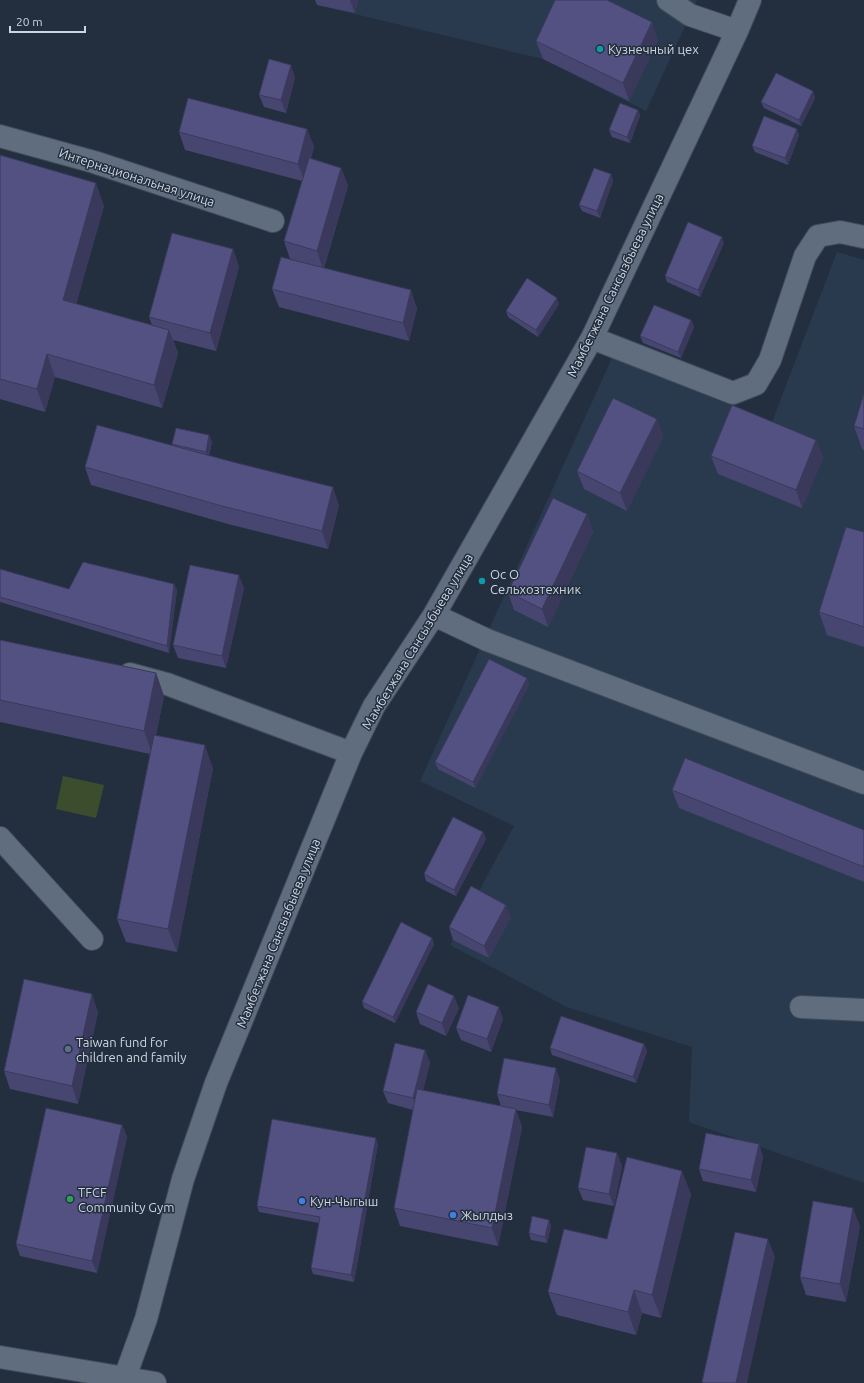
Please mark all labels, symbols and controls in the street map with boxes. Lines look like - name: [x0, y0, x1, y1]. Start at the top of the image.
- scale bar: [10, 8, 85, 34]
- text: 20 m: [16, 15, 43, 28]
- place label: Кузнечный цех: [608, 42, 699, 56]
- marker: Кузнечный цех: [595, 44, 605, 54]
- street label: Интернациональная улица: [57, 145, 217, 209]
- street label: Мамбетжана Сансызбыева улица: [564, 191, 666, 379]
- street label: Мамбетжана Сансызбыева улица: [359, 551, 475, 731]
- place label: Ос О Сельхозтехник: [490, 567, 581, 596]
- marker: Ос О Сельхозтехник: [477, 576, 487, 586]
- street label: Мамбетжана Сансызбыева улица: [234, 836, 322, 1030]
- place label: Taiwan fund for children and family: [76, 1035, 186, 1064]
- marker: Taiwan fund for children and family: [63, 1044, 73, 1054]
- place label: TFCF Community Gym: [78, 1185, 174, 1214]
- marker: TFCF Community Gym: [65, 1194, 75, 1204]
- place label: Кун-Чыгыш: [310, 1194, 378, 1208]
- marker: Кун-Чыгыш: [297, 1196, 307, 1206]
- place label: Жылдыз: [461, 1208, 513, 1222]
- marker: Жылдыз: [448, 1210, 458, 1220]

